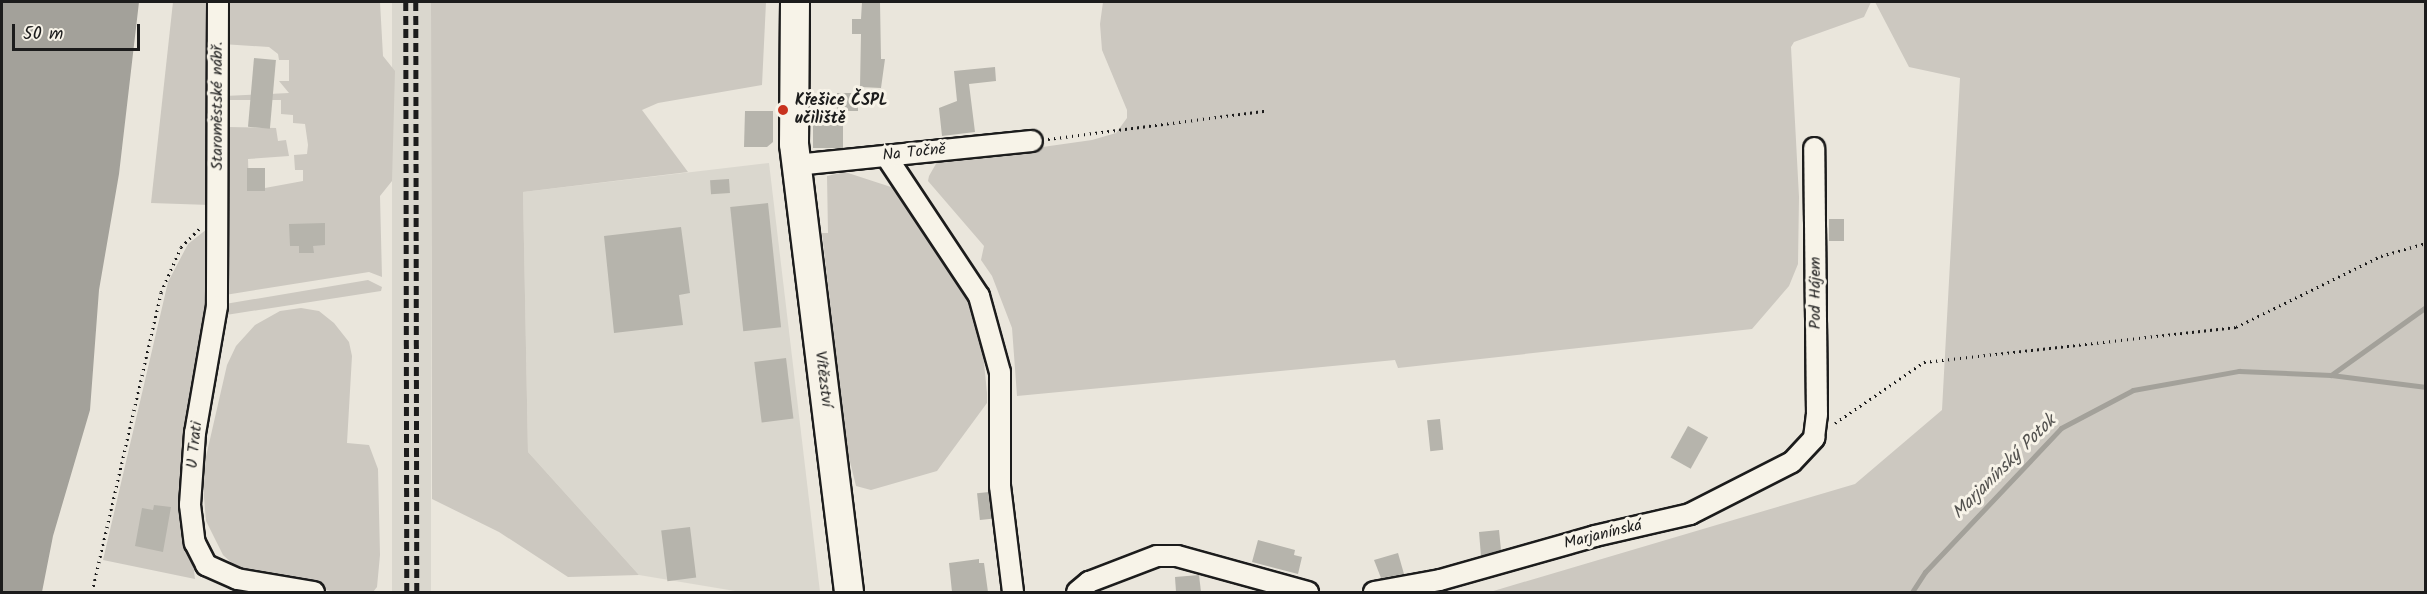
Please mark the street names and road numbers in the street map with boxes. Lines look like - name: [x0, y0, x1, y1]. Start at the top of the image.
- street label: Staroměstské nábř.: [208, 42, 228, 170]
- street label: Na Točně: [882, 140, 946, 166]
- street label: Pod Hájem: [1806, 257, 1826, 329]
- street label: Vítězství: [810, 350, 836, 408]
- street label: U Trati: [183, 420, 207, 470]
- street label: Marjanínská: [1562, 516, 1644, 554]

